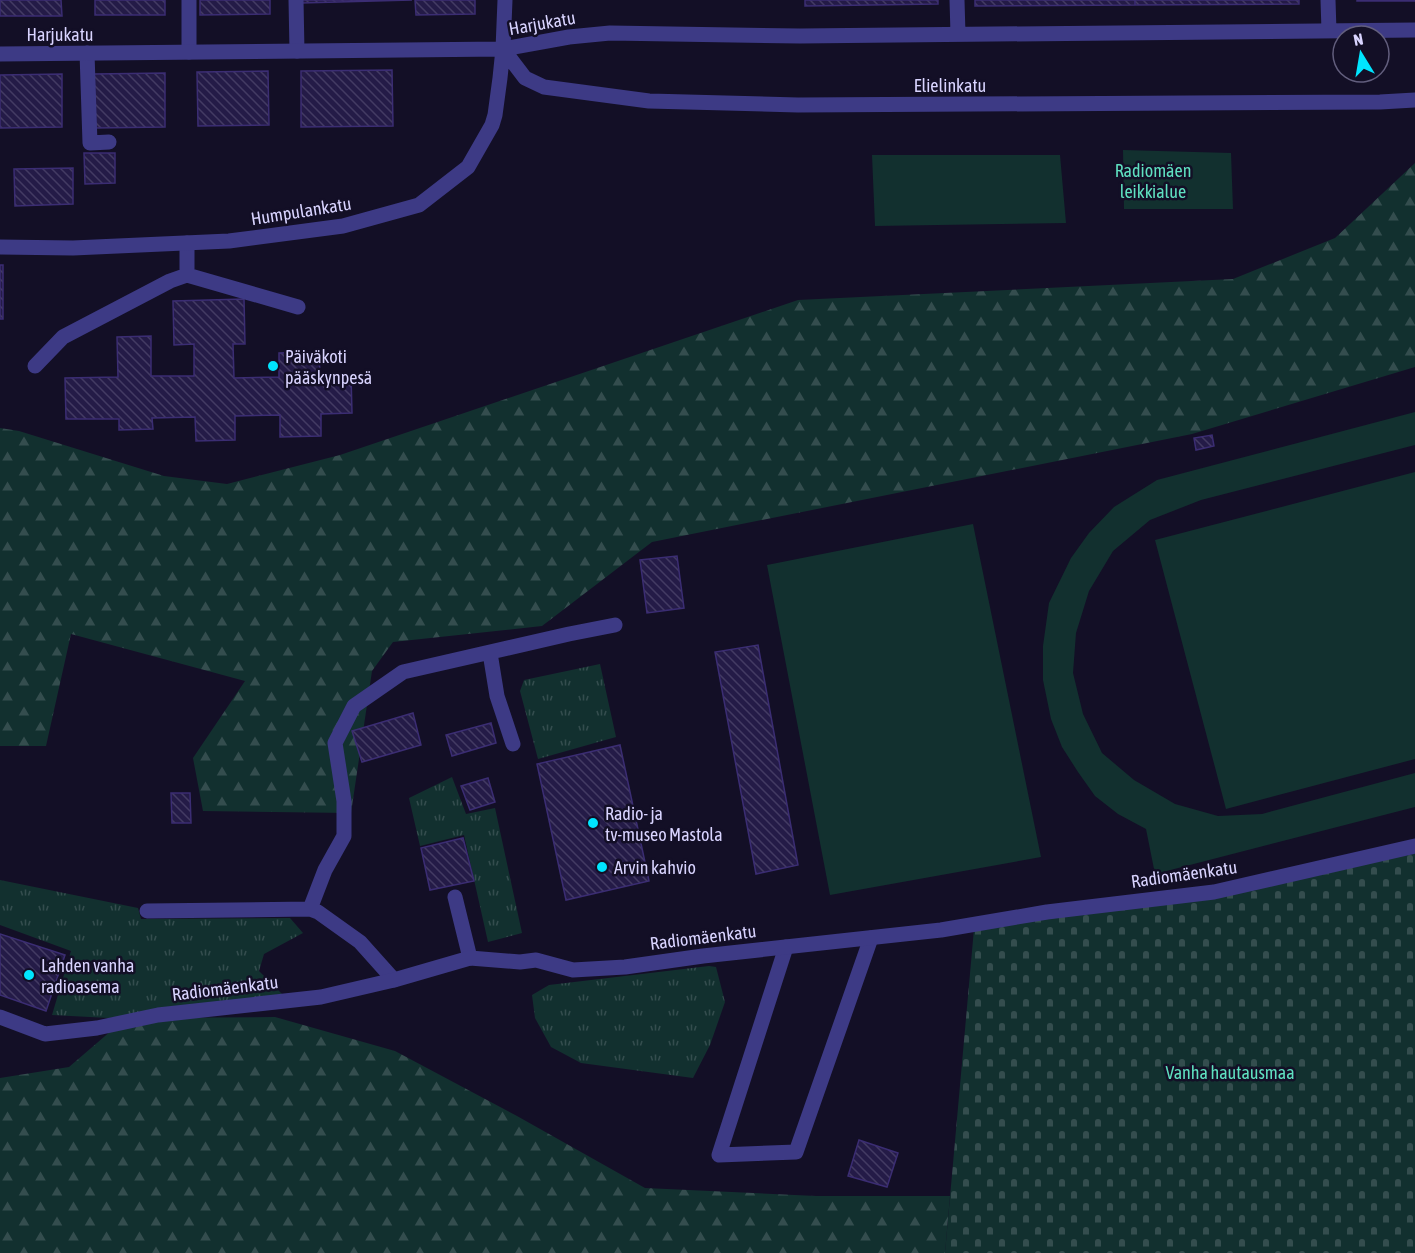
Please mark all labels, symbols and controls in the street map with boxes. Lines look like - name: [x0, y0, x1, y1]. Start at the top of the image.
- street label: Harjukatu: [507, 7, 577, 39]
- street label: Harjukatu: [26, 24, 94, 45]
- north arrow: [1331, 24, 1391, 84]
- text: N: [1352, 30, 1364, 49]
- street label: Elielinkatu: [914, 75, 986, 96]
- park label: Radiomäen leikkialue: [1115, 160, 1191, 202]
- street label: Humpulankatu: [249, 193, 353, 229]
- place label: Päiväkoti pääskynpesä: [285, 346, 372, 388]
- marker: Päiväkoti pääskynpesä: [266, 359, 280, 373]
- place label: Radio- ja tv-museo Mastola: [605, 803, 723, 845]
- marker: Radio- ja tv-museo Mastola: [586, 816, 600, 830]
- street label: Radiomäenkatu: [1130, 856, 1238, 892]
- place label: Arvin kahvio: [614, 857, 696, 878]
- marker: Arvin kahvio: [595, 860, 609, 874]
- street label: Radiomäenkatu: [649, 920, 757, 954]
- place label: Lahden vanha radioasema: [41, 955, 134, 997]
- marker: Lahden vanha radioasema: [22, 968, 36, 982]
- street label: Radiomäenkatu: [171, 971, 279, 1005]
- park label: Vanha hautausmaa: [1165, 1062, 1295, 1083]

